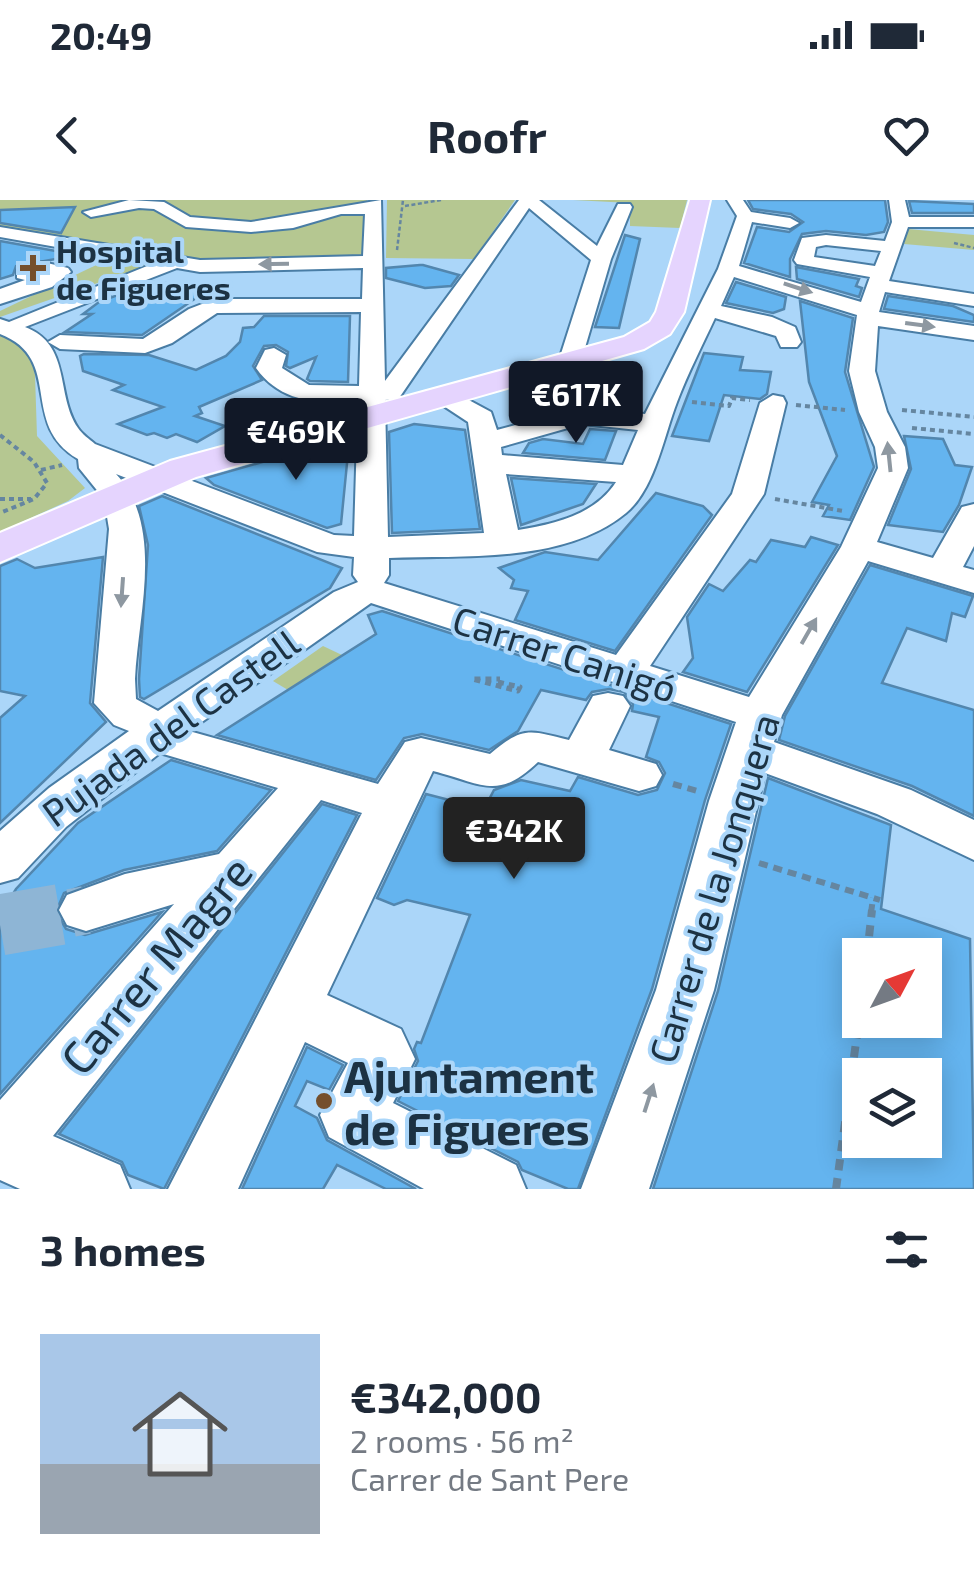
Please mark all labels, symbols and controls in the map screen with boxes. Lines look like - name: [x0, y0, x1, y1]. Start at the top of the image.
- text: 20:49: [50, 12, 152, 58]
- icon: back: [40, 108, 95, 163]
- text: Roofr: [427, 108, 547, 162]
- icon: heart: [879, 108, 934, 163]
- place label: Hospital de Figueres: [56, 231, 231, 306]
- marker: Hospital de Figueres: [20, 255, 46, 281]
- one-way arrow: [257, 257, 289, 273]
- one-way arrow: [783, 282, 813, 297]
- one-way arrow: [905, 317, 936, 333]
- pin: €617K: [506, 361, 646, 446]
- text: €617K: [531, 374, 621, 412]
- pin: €469K: [226, 398, 366, 483]
- text: €469K: [247, 411, 345, 449]
- one-way arrow: [880, 441, 896, 472]
- one-way arrow: [114, 577, 130, 609]
- street label: Carrer Canigó: [447, 595, 683, 711]
- one-way arrow: [800, 617, 817, 645]
- street label: Pujada del Castell: [33, 619, 307, 835]
- street label: Carrer de la Jonquera: [638, 708, 788, 1068]
- pin: €342K: [444, 797, 584, 882]
- text: €342K: [465, 810, 563, 848]
- street label: Carrer Magre: [48, 844, 262, 1084]
- north arrow: [842, 938, 942, 1038]
- map controls: [842, 938, 942, 1158]
- place label: Ajuntament de Figueres: [344, 1048, 594, 1154]
- button: layers: [842, 1058, 942, 1158]
- one-way arrow: [643, 1082, 658, 1112]
- marker: Ajuntament de Figueres: [313, 1090, 335, 1112]
- icon: filters: [879, 1222, 934, 1277]
- text: 3 homes: [40, 1224, 206, 1274]
- text: €342,000: [350, 1371, 542, 1421]
- icon: home: [120, 1374, 240, 1494]
- text: 2 rooms · 56 m²: [350, 1421, 574, 1459]
- text: Carrer de Sant Pere: [350, 1459, 629, 1497]

